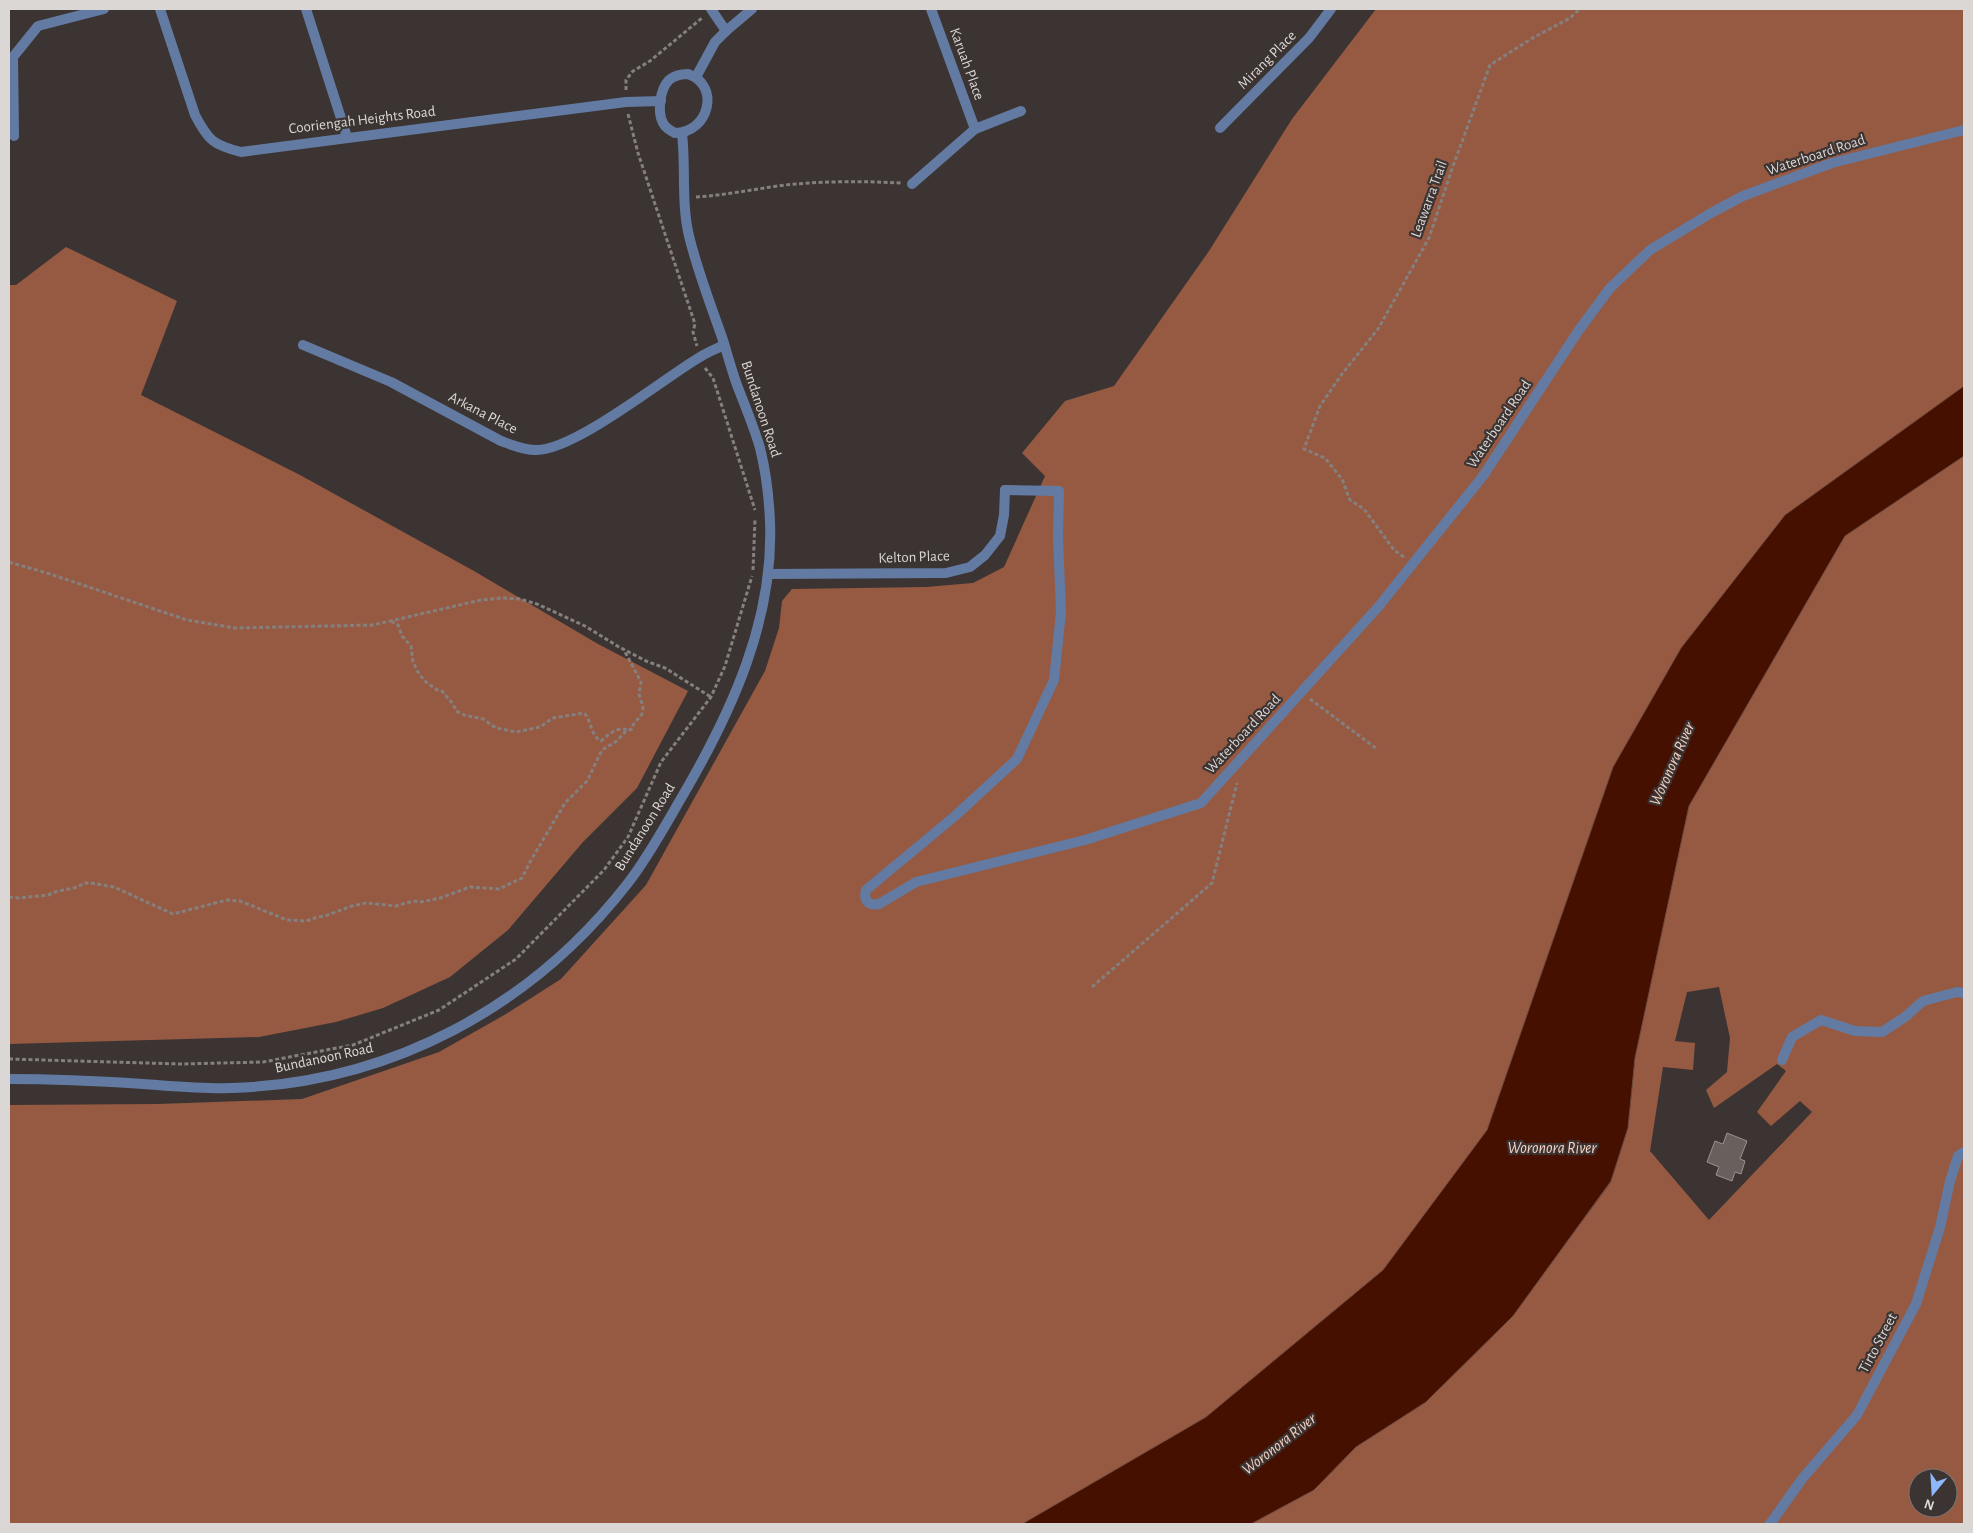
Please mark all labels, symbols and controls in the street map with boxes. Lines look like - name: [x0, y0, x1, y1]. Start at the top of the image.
- street label: Karuah Place: [947, 26, 987, 102]
- street label: Mirang Place: [1235, 28, 1299, 92]
- street label: Cooriengah Heights Road: [288, 104, 436, 136]
- street label: Waterboard Road: [1765, 132, 1867, 178]
- street label: Leawarra Trail: [1408, 159, 1450, 239]
- street label: Bundanoon Road: [738, 359, 784, 459]
- street label: Waterboard Road: [1464, 377, 1534, 471]
- street label: Arkana Place: [446, 389, 520, 437]
- street label: Kelton Place: [878, 548, 950, 566]
- street label: Waterboard Road: [1203, 691, 1284, 777]
- water label: Woronora River: [1647, 719, 1698, 808]
- street label: Bundanoon Road: [612, 780, 678, 873]
- street label: Bundanoon Road: [273, 1040, 375, 1076]
- water label: Woronora River: [1507, 1140, 1597, 1156]
- street label: Tirto Street: [1856, 1310, 1900, 1375]
- water label: Woronora River: [1239, 1410, 1320, 1478]
- north arrow: [1908, 1468, 1958, 1518]
- text: N: [1922, 1496, 1936, 1513]

